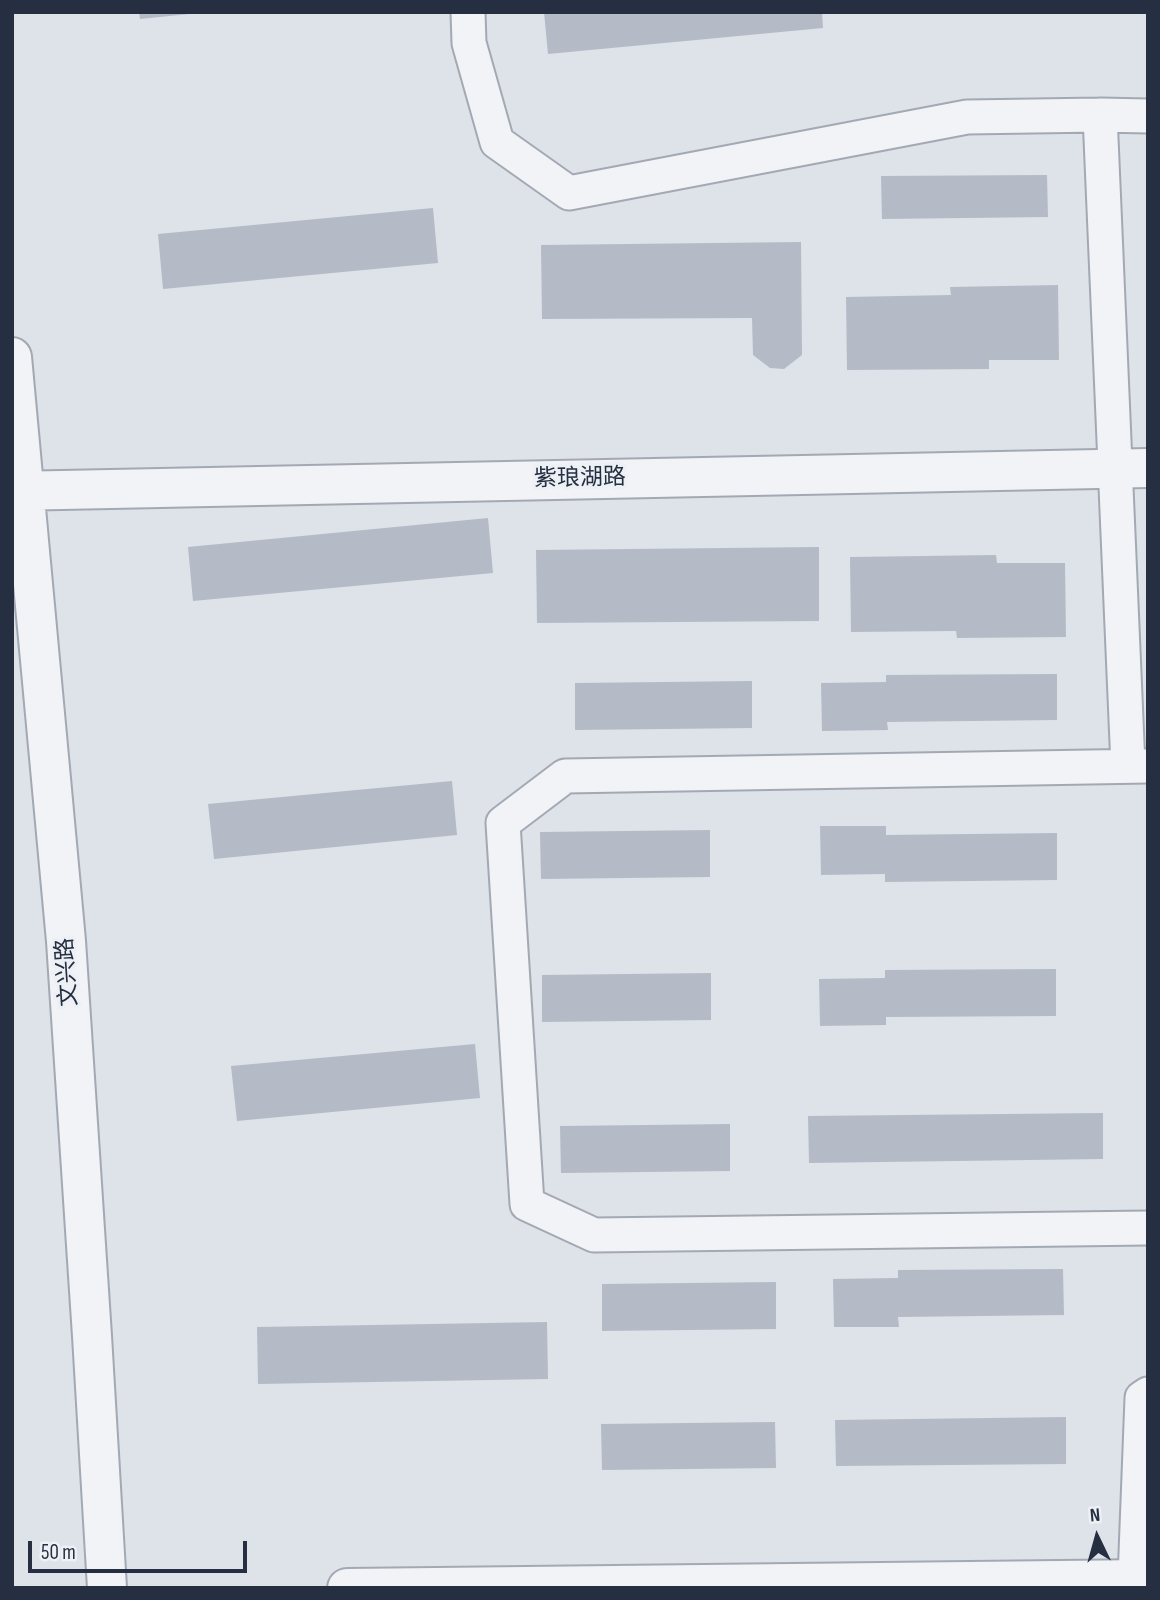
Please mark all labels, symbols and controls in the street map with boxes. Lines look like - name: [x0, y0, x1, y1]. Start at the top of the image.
- street label: 紫琅湖路: [534, 464, 626, 494]
- street label: 文兴路: [52, 937, 84, 1007]
- north arrow: [1062, 1502, 1132, 1572]
- text: N: [1089, 1504, 1101, 1527]
- scale bar: [32, 1526, 250, 1570]
- text: 50 m: [41, 1540, 76, 1565]

